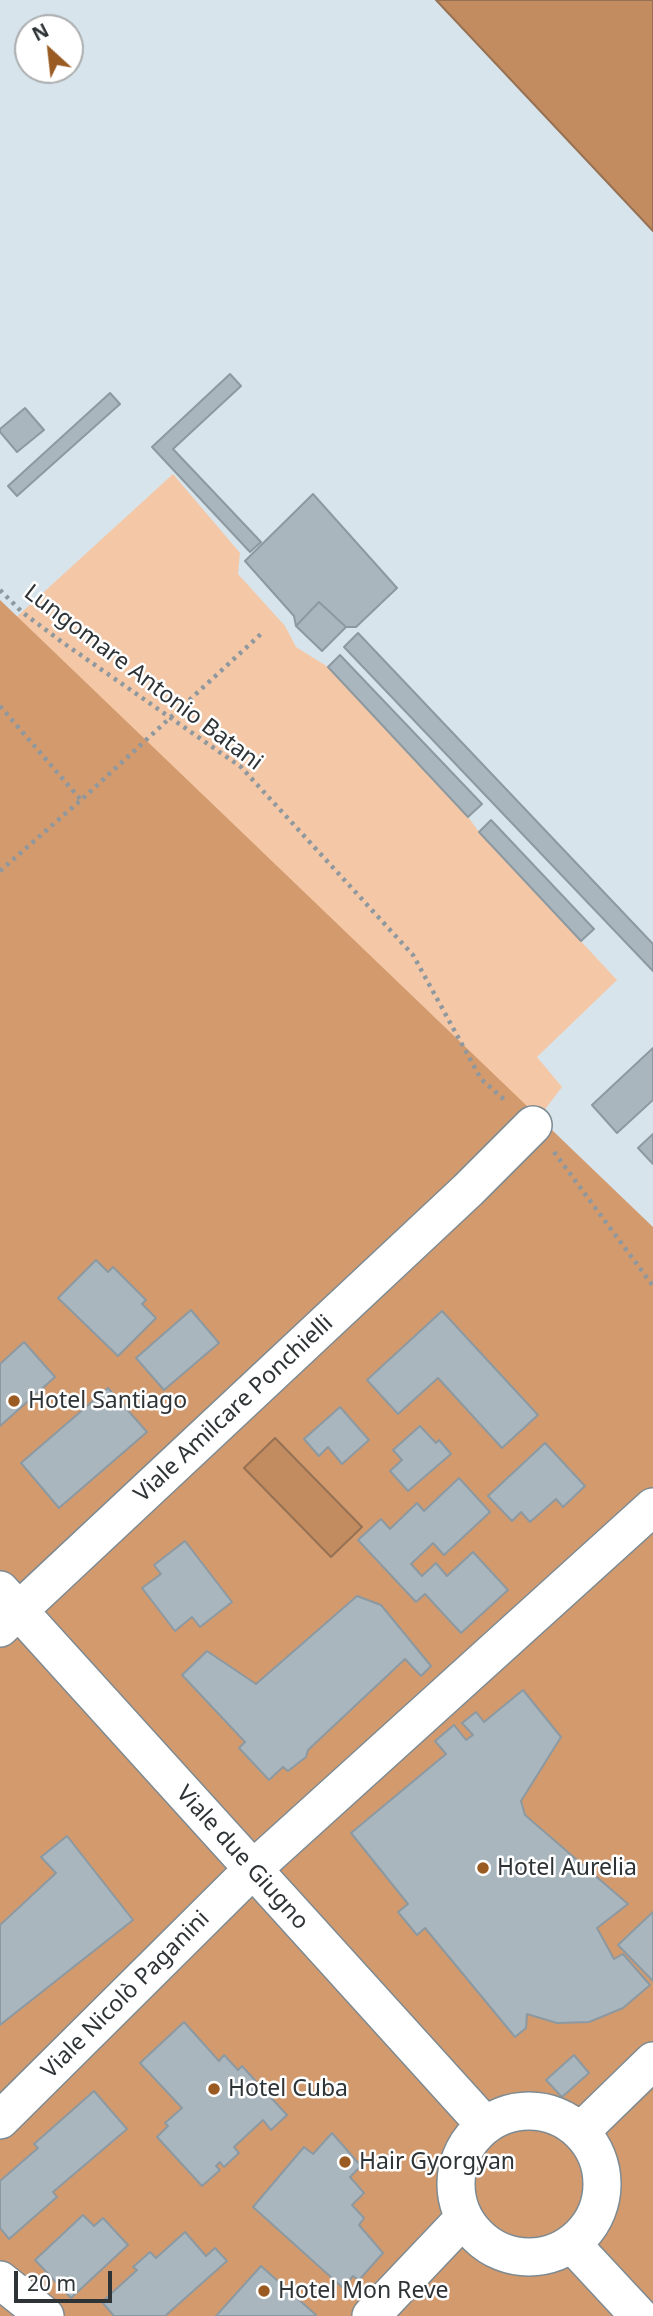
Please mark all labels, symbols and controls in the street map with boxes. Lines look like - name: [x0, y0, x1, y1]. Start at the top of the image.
- north arrow: [14, 14, 84, 84]
- text: N: [28, 17, 53, 47]
- street label: Lungomare Antonio Batani: [18, 579, 268, 777]
- street label: Viale Amilcare Ponchielli: [129, 1310, 339, 1508]
- place label: Hotel Santiago: [28, 1387, 187, 1415]
- marker: Hotel Santiago: [6, 1393, 22, 1409]
- street label: Viale due Giugno: [170, 1780, 314, 1936]
- place label: Hotel Aurelia: [497, 1854, 637, 1882]
- marker: Hotel Aurelia: [475, 1860, 491, 1876]
- street label: Viale Nicolò Paganini: [36, 1905, 216, 2085]
- place label: Hotel Cuba: [228, 2075, 348, 2103]
- marker: Hotel Cuba: [206, 2081, 222, 2097]
- place label: Hair Gyorgyan: [359, 2148, 515, 2176]
- marker: Hair Gyorgyan: [337, 2154, 353, 2170]
- scale bar: [18, 2256, 116, 2300]
- text: 20 m: [27, 2269, 76, 2297]
- place label: Hotel Mon Reve: [278, 2277, 449, 2305]
- marker: Hotel Mon Reve: [256, 2283, 272, 2299]

